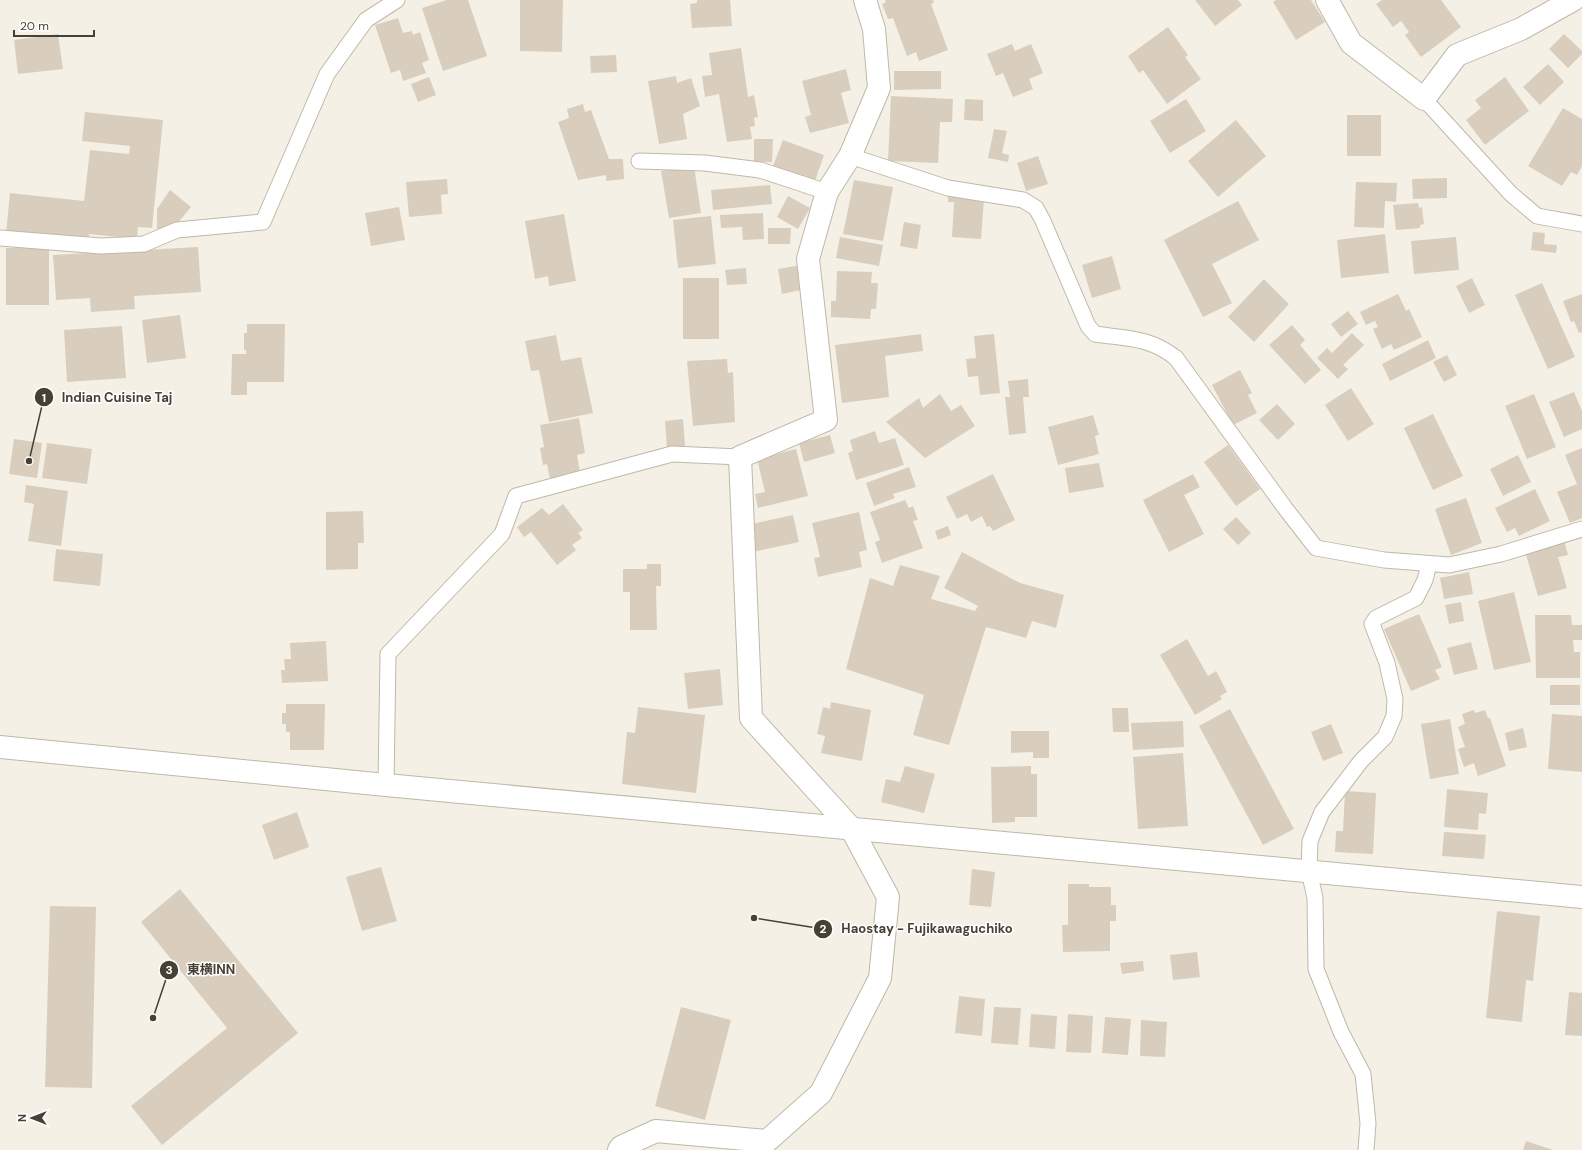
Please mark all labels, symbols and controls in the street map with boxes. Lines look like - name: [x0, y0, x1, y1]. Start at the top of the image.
- scale bar: [14, 12, 94, 38]
- text: 20 m: [20, 18, 49, 34]
- callout: Indian Cuisine Taj: [34, 385, 181, 410]
- text: Indian Cuisine Taj: [62, 389, 172, 406]
- text: 1: [42, 390, 46, 406]
- callout: Haostay - Fujikawaguchiko: [813, 916, 1020, 941]
- text: Haostay - Fujikawaguchiko: [841, 920, 1013, 937]
- text: 2: [820, 921, 827, 937]
- callout: 東横INN: [159, 957, 243, 982]
- text: 東横INN: [187, 961, 235, 978]
- text: 3: [165, 962, 173, 978]
- north arrow: [12, 1098, 52, 1138]
- text: N: [15, 1114, 29, 1122]

